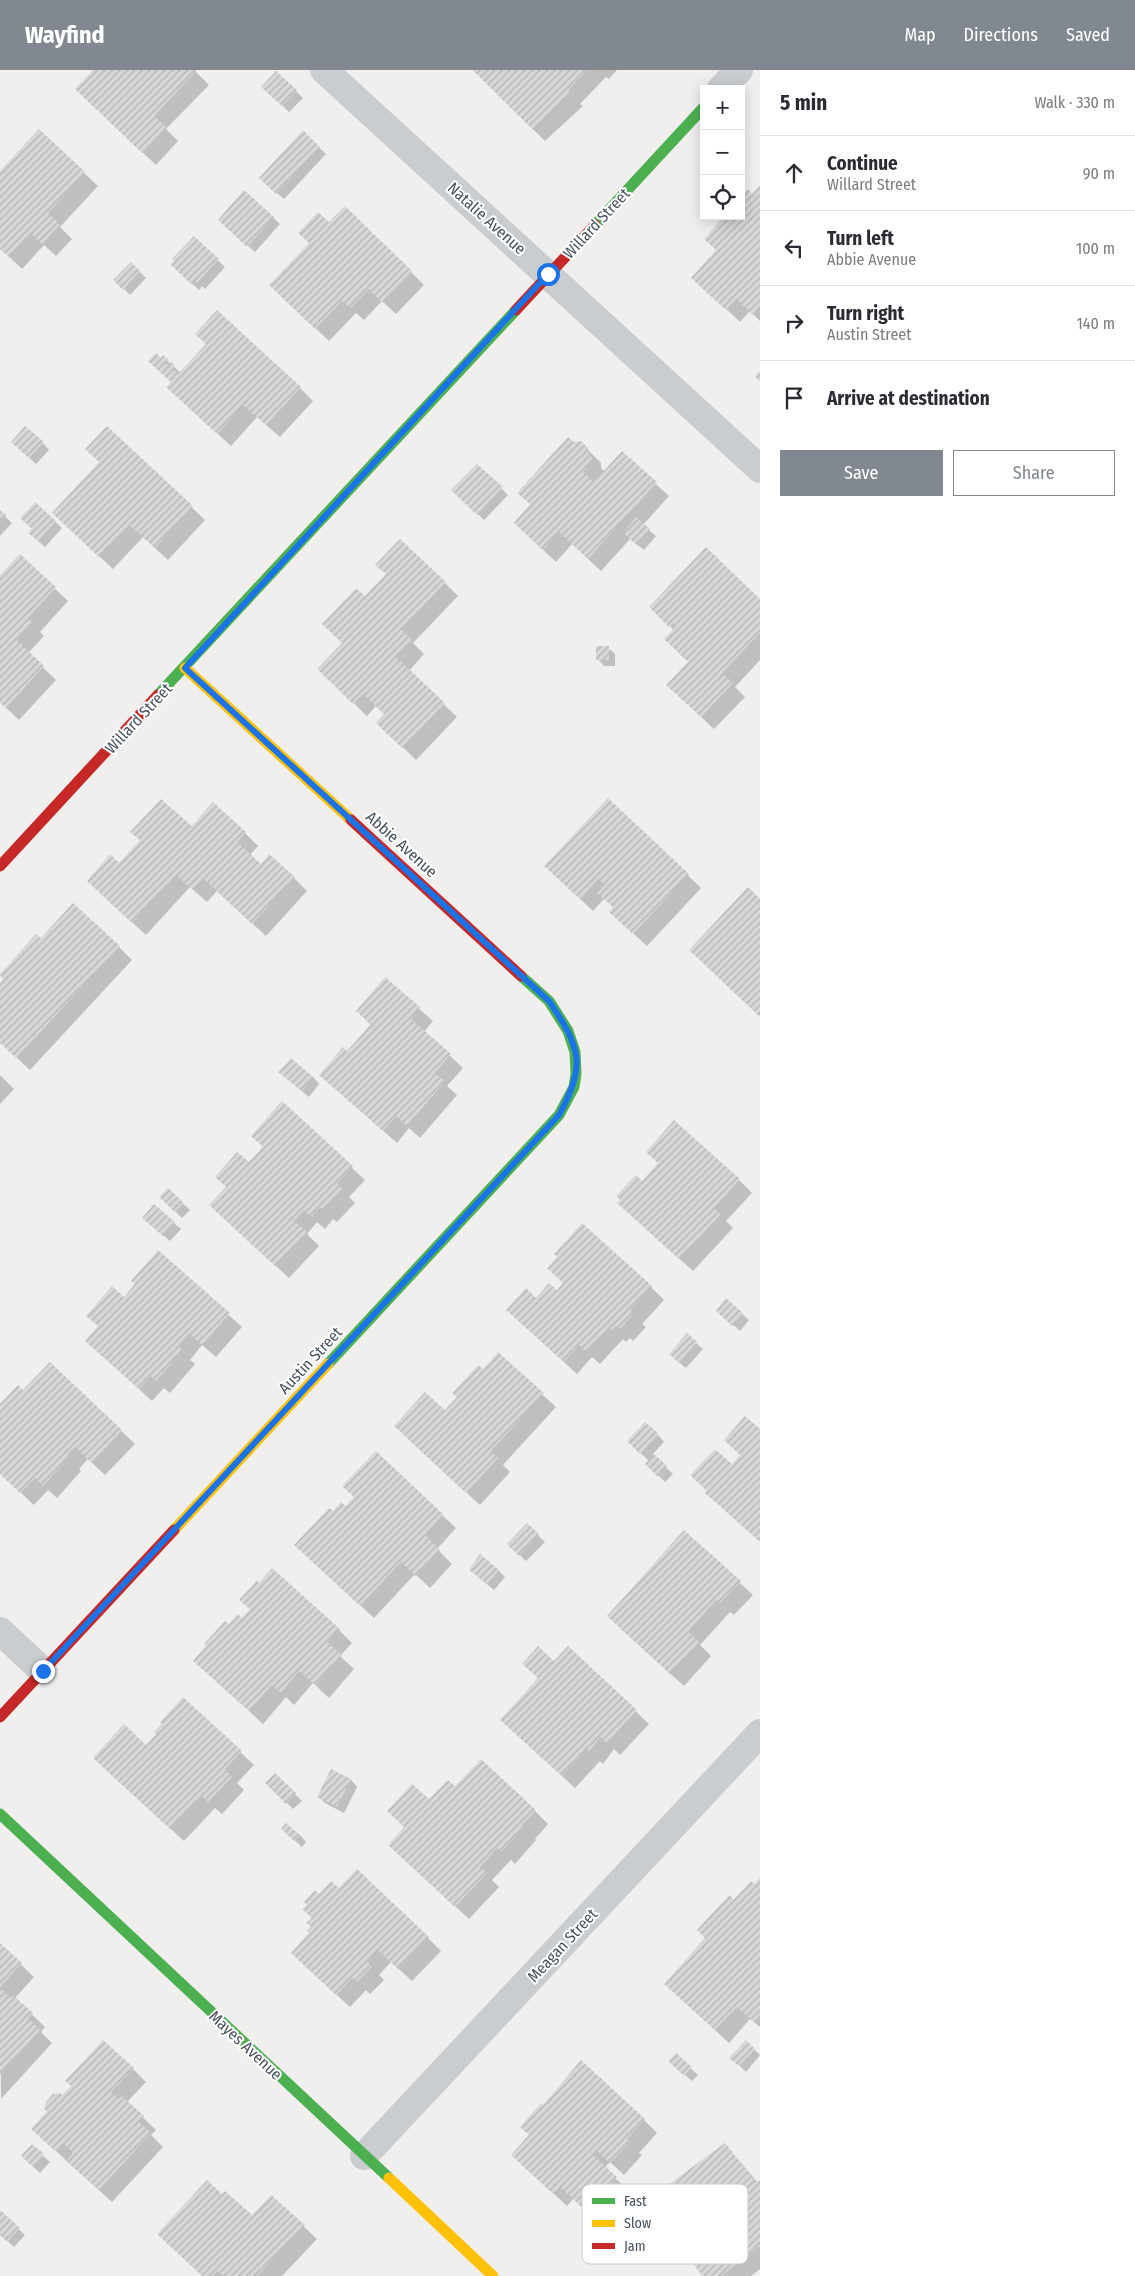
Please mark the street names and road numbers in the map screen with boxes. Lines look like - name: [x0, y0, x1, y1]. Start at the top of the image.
- street label: Natalie Avenue: [444, 178, 530, 258]
- street label: Willard Street: [559, 184, 634, 262]
- street label: Willard Street: [101, 679, 176, 757]
- street label: Abbie Avenue: [362, 807, 441, 881]
- street label: Austin Street: [275, 1322, 347, 1398]
- street label: Meagan Street: [524, 1904, 602, 1986]
- street label: Mayes Avenue: [205, 2007, 286, 2084]

